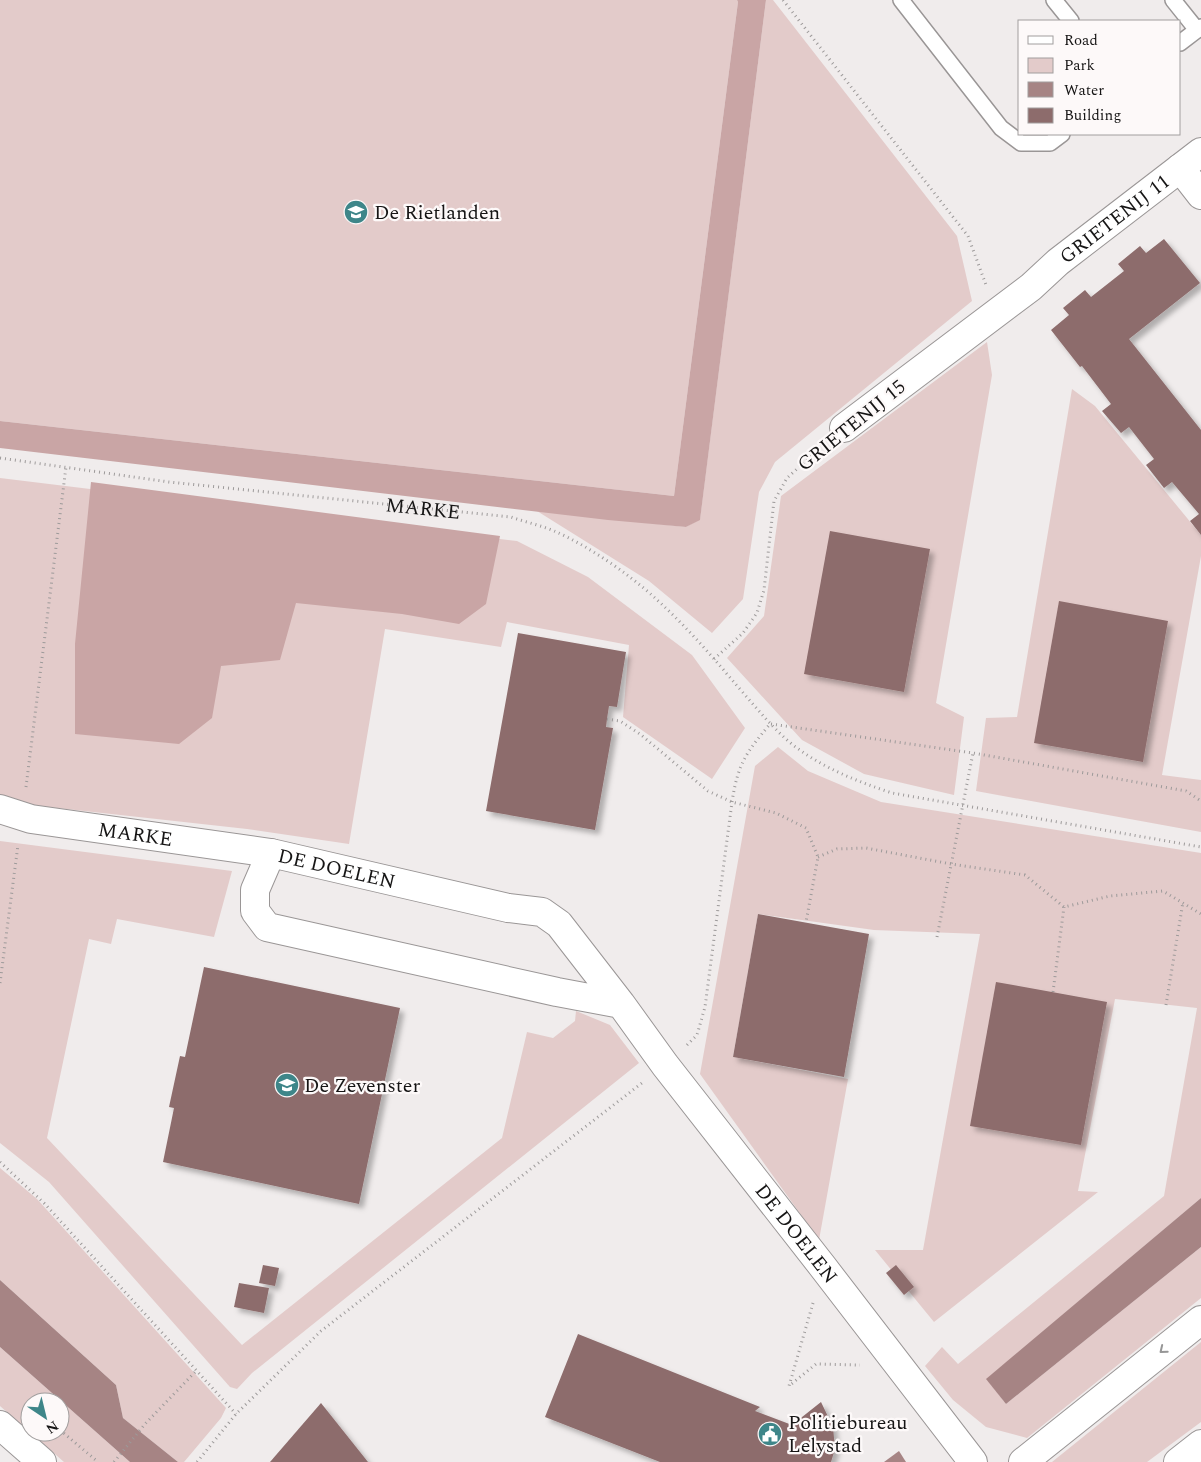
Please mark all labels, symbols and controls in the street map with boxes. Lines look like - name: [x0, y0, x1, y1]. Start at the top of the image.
- legend: [1018, 20, 1181, 135]
- text: Road: [1064, 29, 1098, 52]
- text: Park: [1064, 54, 1095, 77]
- text: Water: [1064, 79, 1104, 102]
- text: Building: [1064, 104, 1121, 127]
- street label: GRIETENIJ 11: [1053, 167, 1177, 272]
- place label: De Rietlanden: [374, 198, 500, 228]
- school or university icon: De Rietlanden: [343, 199, 369, 225]
- street label: GRIETENIJ 15: [791, 372, 912, 479]
- street label: MARKE: [384, 490, 462, 528]
- street label: MARKE: [96, 815, 174, 855]
- street label: DE DOELEN: [275, 841, 398, 897]
- place label: De Zevenster: [304, 1071, 420, 1101]
- school or university icon: De Zevenster: [274, 1072, 300, 1098]
- street label: DE DOELEN: [747, 1177, 845, 1290]
- one-way arrow: [1160, 1345, 1169, 1353]
- north arrow: [20, 1392, 70, 1442]
- place label: Politiebureau Lelystad: [788, 1408, 907, 1461]
- text: N: [41, 1415, 63, 1439]
- public building icon: Politiebureau Lelystad: [757, 1421, 783, 1447]

